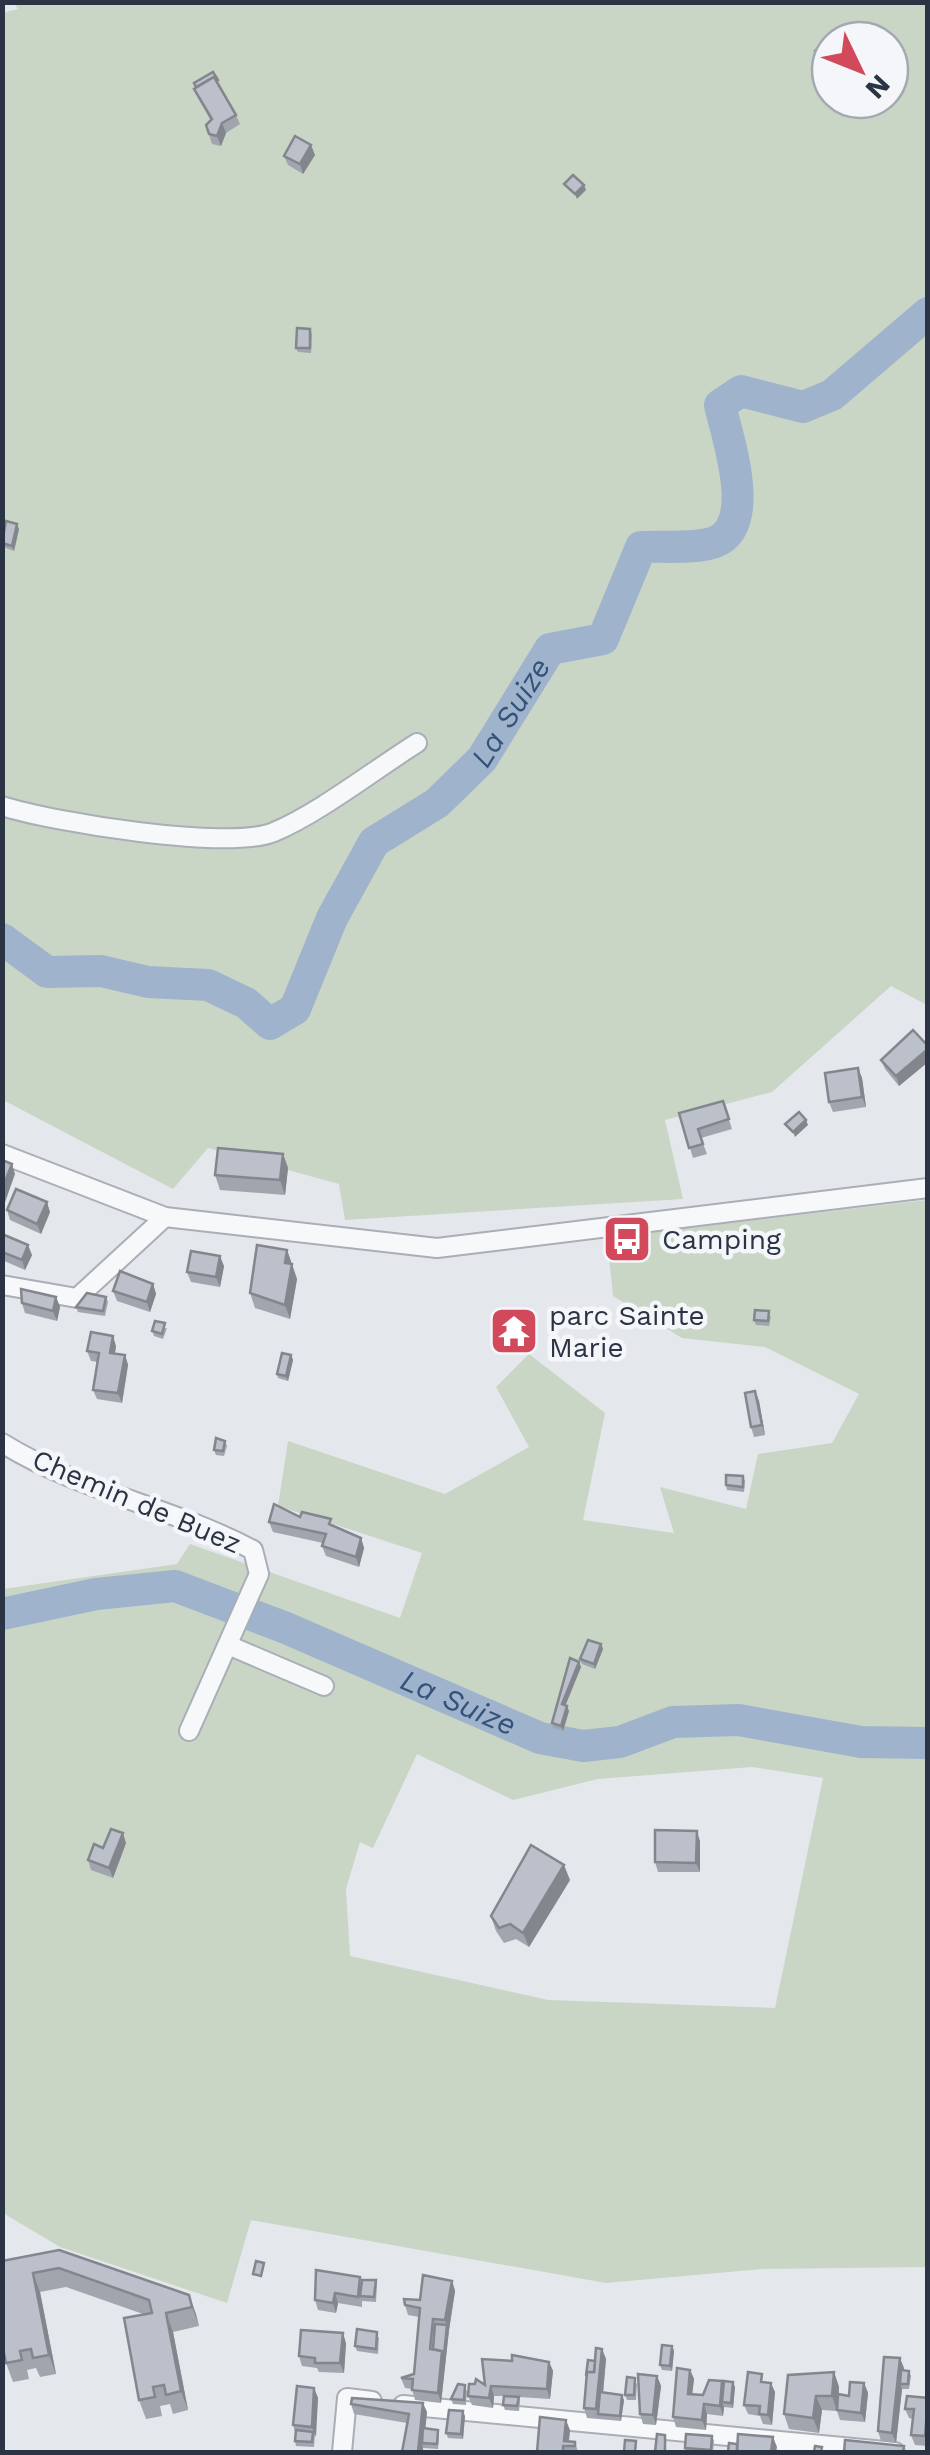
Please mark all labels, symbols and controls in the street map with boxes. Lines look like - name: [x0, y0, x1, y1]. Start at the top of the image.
- north arrow: [810, 20, 910, 120]
- text: N: [859, 68, 897, 106]
- water label: La Suize: [463, 651, 557, 773]
- bus stop icon: Camping: [601, 1213, 653, 1265]
- place label: Camping: [662, 1223, 781, 1256]
- place label: parc Sainte Marie: [549, 1299, 705, 1364]
- temple icon: parc Sainte Marie: [488, 1305, 540, 1357]
- street label: Chemin de Buez: [27, 1443, 246, 1560]
- water label: La Suize: [396, 1662, 522, 1743]

